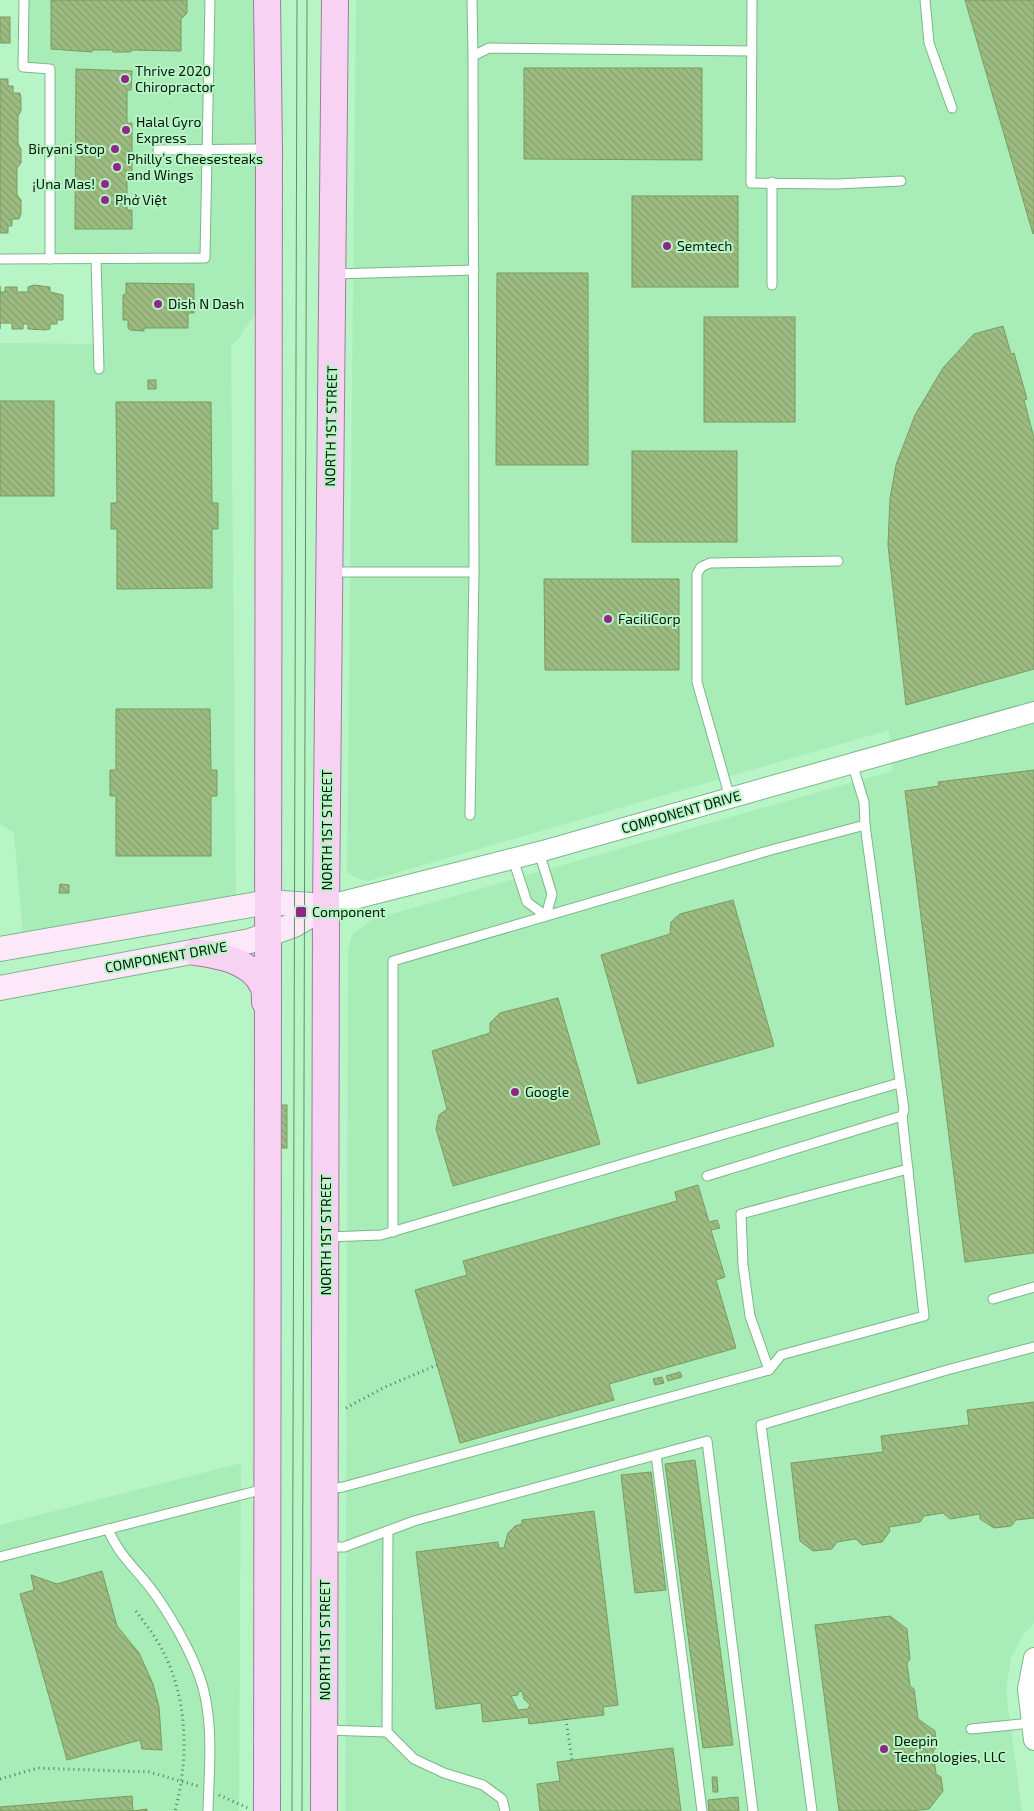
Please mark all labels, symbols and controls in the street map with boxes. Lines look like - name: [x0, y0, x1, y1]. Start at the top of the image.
- place label: Thrive 2020 Chiropractor: [135, 62, 216, 95]
- marker: Thrive 2020 Chiropractor: [119, 73, 131, 85]
- place label: Halal Gyro Express: [136, 113, 201, 146]
- marker: Halal Gyro Express: [120, 124, 132, 136]
- place label: Biryani Stop: [28, 140, 105, 157]
- marker: Biryani Stop: [109, 143, 121, 155]
- place label: Philly’s Cheesesteaks and Wings: [127, 150, 263, 183]
- marker: Philly’s Cheesesteaks and Wings: [111, 161, 123, 173]
- place label: ¡Una Mas!: [32, 175, 95, 192]
- marker: ¡Una Mas!: [99, 178, 111, 190]
- place label: Phở Việt: [115, 191, 167, 208]
- marker: Phở Việt: [99, 194, 111, 206]
- place label: Semtech: [677, 237, 732, 254]
- marker: Semtech: [661, 240, 673, 252]
- place label: Dish N Dash: [168, 295, 244, 312]
- marker: Dish N Dash: [152, 298, 164, 310]
- street label: NORTH 1ST STREET: [321, 365, 340, 487]
- place label: FaciliCorp: [618, 610, 681, 627]
- marker: FaciliCorp: [602, 613, 614, 625]
- street label: NORTH 1ST STREET: [318, 769, 335, 891]
- street label: COMPONENT DRIVE: [619, 786, 743, 837]
- place label: Component: [312, 903, 385, 920]
- marker: Component: [294, 905, 308, 919]
- street label: COMPONENT DRIVE: [104, 937, 228, 976]
- place label: Google: [525, 1083, 569, 1100]
- marker: Google: [509, 1086, 521, 1098]
- street label: NORTH 1ST STREET: [317, 1174, 334, 1296]
- street label: NORTH 1ST STREET: [316, 1579, 333, 1701]
- place label: Deepin Technologies, LLC: [894, 1732, 1006, 1765]
- marker: Deepin Technologies, LLC: [878, 1743, 890, 1755]

